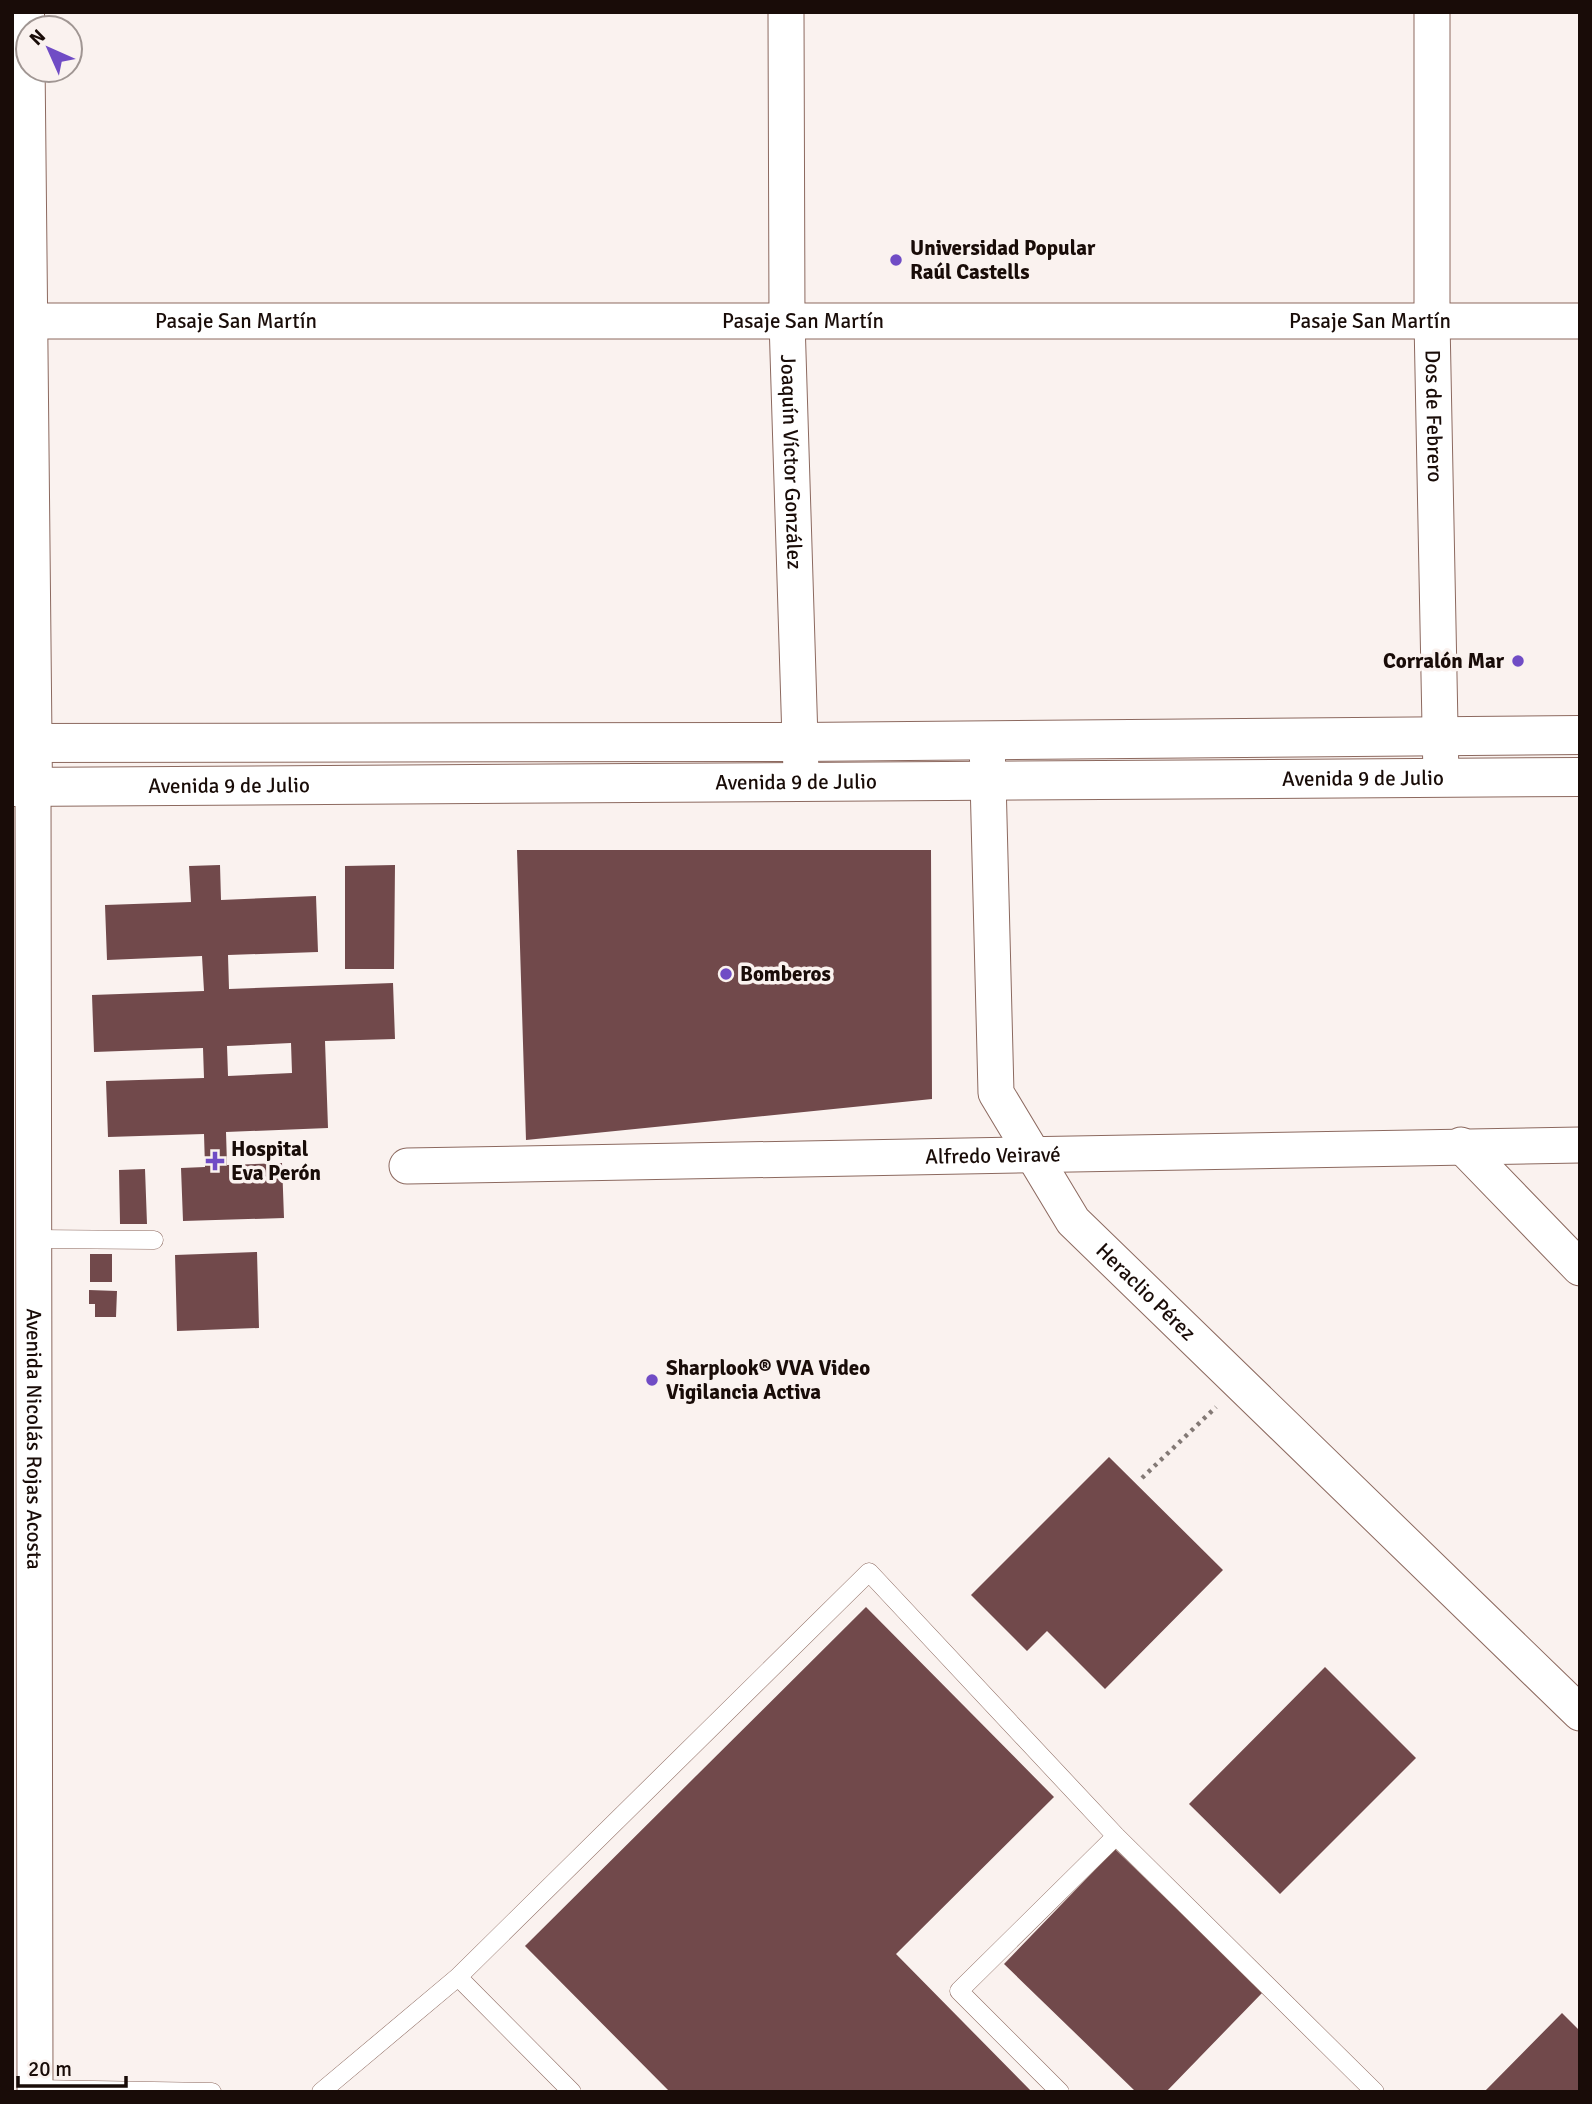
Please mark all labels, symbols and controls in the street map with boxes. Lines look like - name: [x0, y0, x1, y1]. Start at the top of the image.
- north arrow: [14, 14, 84, 84]
- text: N: [25, 25, 51, 51]
- place label: Universidad Popular Raúl Castells: [910, 235, 1096, 285]
- marker: Universidad Popular Raúl Castells: [888, 252, 904, 268]
- street label: Pasaje San Martín: [155, 308, 317, 334]
- street label: Pasaje San Martín: [722, 308, 884, 334]
- street label: Pasaje San Martín: [1289, 308, 1451, 334]
- street label: Dos de Febrero: [1420, 349, 1448, 483]
- street label: Joaquín Víctor González: [775, 354, 808, 570]
- place label: Corralón Mar: [1383, 648, 1505, 674]
- marker: Corralón Mar: [1510, 653, 1526, 669]
- street label: Avenida 9 de Julio: [1282, 765, 1444, 792]
- street label: Avenida 9 de Julio: [715, 768, 877, 796]
- street label: Avenida 9 de Julio: [148, 772, 310, 799]
- place label: Bomberos: [740, 961, 831, 987]
- marker: Bomberos: [718, 966, 734, 982]
- place label: Hospital Eva Perón: [231, 1136, 321, 1186]
- street label: Alfredo Veiravé: [925, 1141, 1061, 1170]
- marker: Hospital Eva Perón: [205, 1151, 225, 1171]
- street label: Heraclio Pérez: [1090, 1237, 1201, 1346]
- street label: Avenida Nicolás Rojas Acosta: [21, 1308, 47, 1570]
- place label: Sharplook® VVA Video Vigilancia Activa: [666, 1355, 870, 1405]
- marker: Sharplook® VVA Video Vigilancia Activa: [644, 1372, 660, 1388]
- scale bar: [18, 2044, 126, 2088]
- text: 20 m: [28, 2056, 72, 2082]

